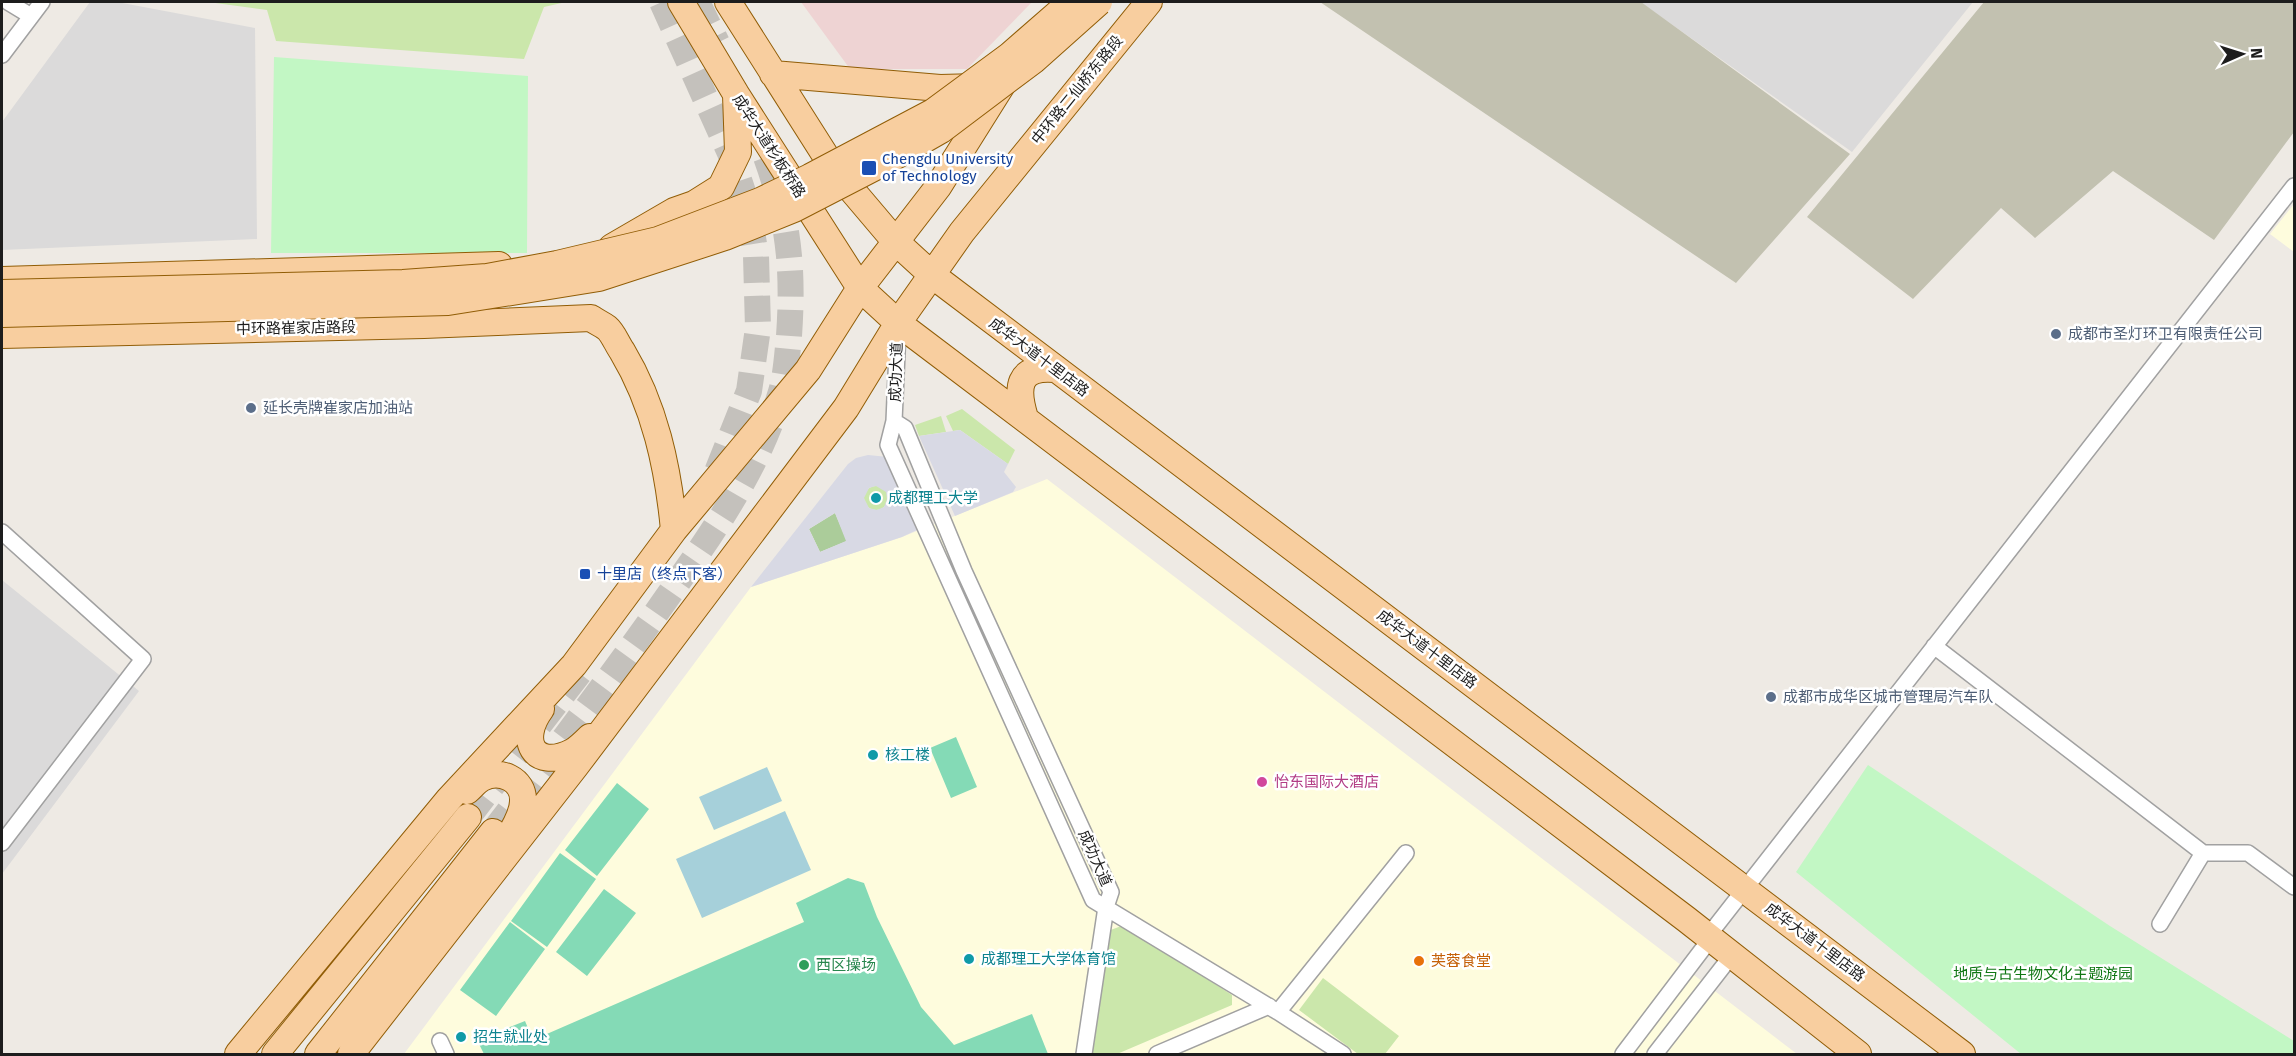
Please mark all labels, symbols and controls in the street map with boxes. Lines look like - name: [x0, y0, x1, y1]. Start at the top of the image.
- north arrow: [2212, 24, 2272, 84]
- street label: 中环路二仙桥东路段: [1028, 32, 1126, 148]
- text: N: [2247, 47, 2266, 59]
- street label: 成华大道杉板桥路: [729, 91, 809, 201]
- place label: Chengdu University of Technology: [882, 150, 1014, 185]
- marker: Chengdu University of Technology: [860, 159, 878, 177]
- street label: 成华大道十里店路: [986, 314, 1092, 400]
- street label: 中环路崔家店路段: [236, 318, 356, 338]
- place label: 成都市圣灯环卫有限责任公司: [2068, 325, 2263, 343]
- marker: 成都市圣灯环卫有限责任公司: [2049, 327, 2063, 341]
- street label: 成功大道: [886, 342, 906, 402]
- place label: 延长壳牌崔家店加油站: [263, 399, 413, 417]
- marker: 延长壳牌崔家店加油站: [244, 401, 258, 415]
- place label: 成都理工大学: [888, 489, 978, 507]
- marker: 成都理工大学: [869, 491, 883, 505]
- place label: 十里店（终点下客）: [597, 565, 732, 583]
- marker: 十里店（终点下客）: [578, 567, 592, 581]
- street label: 成华大道十里店路: [1374, 606, 1480, 692]
- place label: 成都市成华区城市管理局汽车队: [1783, 688, 1993, 706]
- marker: 成都市成华区城市管理局汽车队: [1764, 690, 1778, 704]
- place label: 核工楼: [885, 746, 930, 764]
- marker: 核工楼: [866, 748, 880, 762]
- place label: 怡东国际大酒店: [1274, 773, 1379, 791]
- marker: 怡东国际大酒店: [1255, 775, 1269, 789]
- street label: 成功大道: [1075, 827, 1115, 889]
- street label: 成华大道十里店路: [1762, 899, 1868, 985]
- place label: 成都理工大学体育馆: [981, 950, 1116, 968]
- marker: 成都理工大学体育馆: [962, 952, 976, 966]
- place label: 芙蓉食堂: [1431, 952, 1491, 970]
- marker: 芙蓉食堂: [1412, 954, 1426, 968]
- place label: 西区操场: [816, 956, 876, 974]
- marker: 西区操场: [797, 958, 811, 972]
- park label: 地质与古生物文化主题游园: [1953, 965, 2133, 983]
- place label: 招生就业处: [473, 1028, 548, 1046]
- marker: 招生就业处: [454, 1030, 468, 1044]

